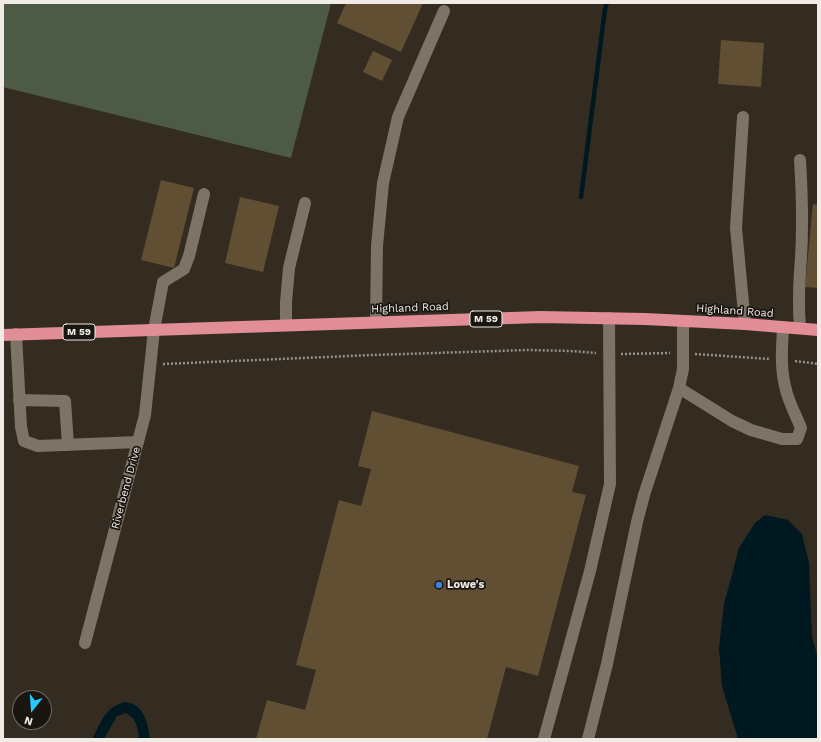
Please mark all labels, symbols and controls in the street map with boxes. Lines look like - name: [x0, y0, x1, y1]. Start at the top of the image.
- street label: Highland Road: [371, 300, 449, 316]
- street label: Highland Road: [696, 302, 774, 320]
- road number: M 59: [470, 311, 502, 327]
- road number: M 59: [63, 324, 95, 340]
- street label: Riverbend Drive: [109, 445, 143, 531]
- place label: Lowe's: [447, 578, 484, 592]
- marker: Lowe's: [434, 580, 444, 590]
- north arrow: [12, 690, 52, 730]
- text: N: [23, 714, 34, 728]

